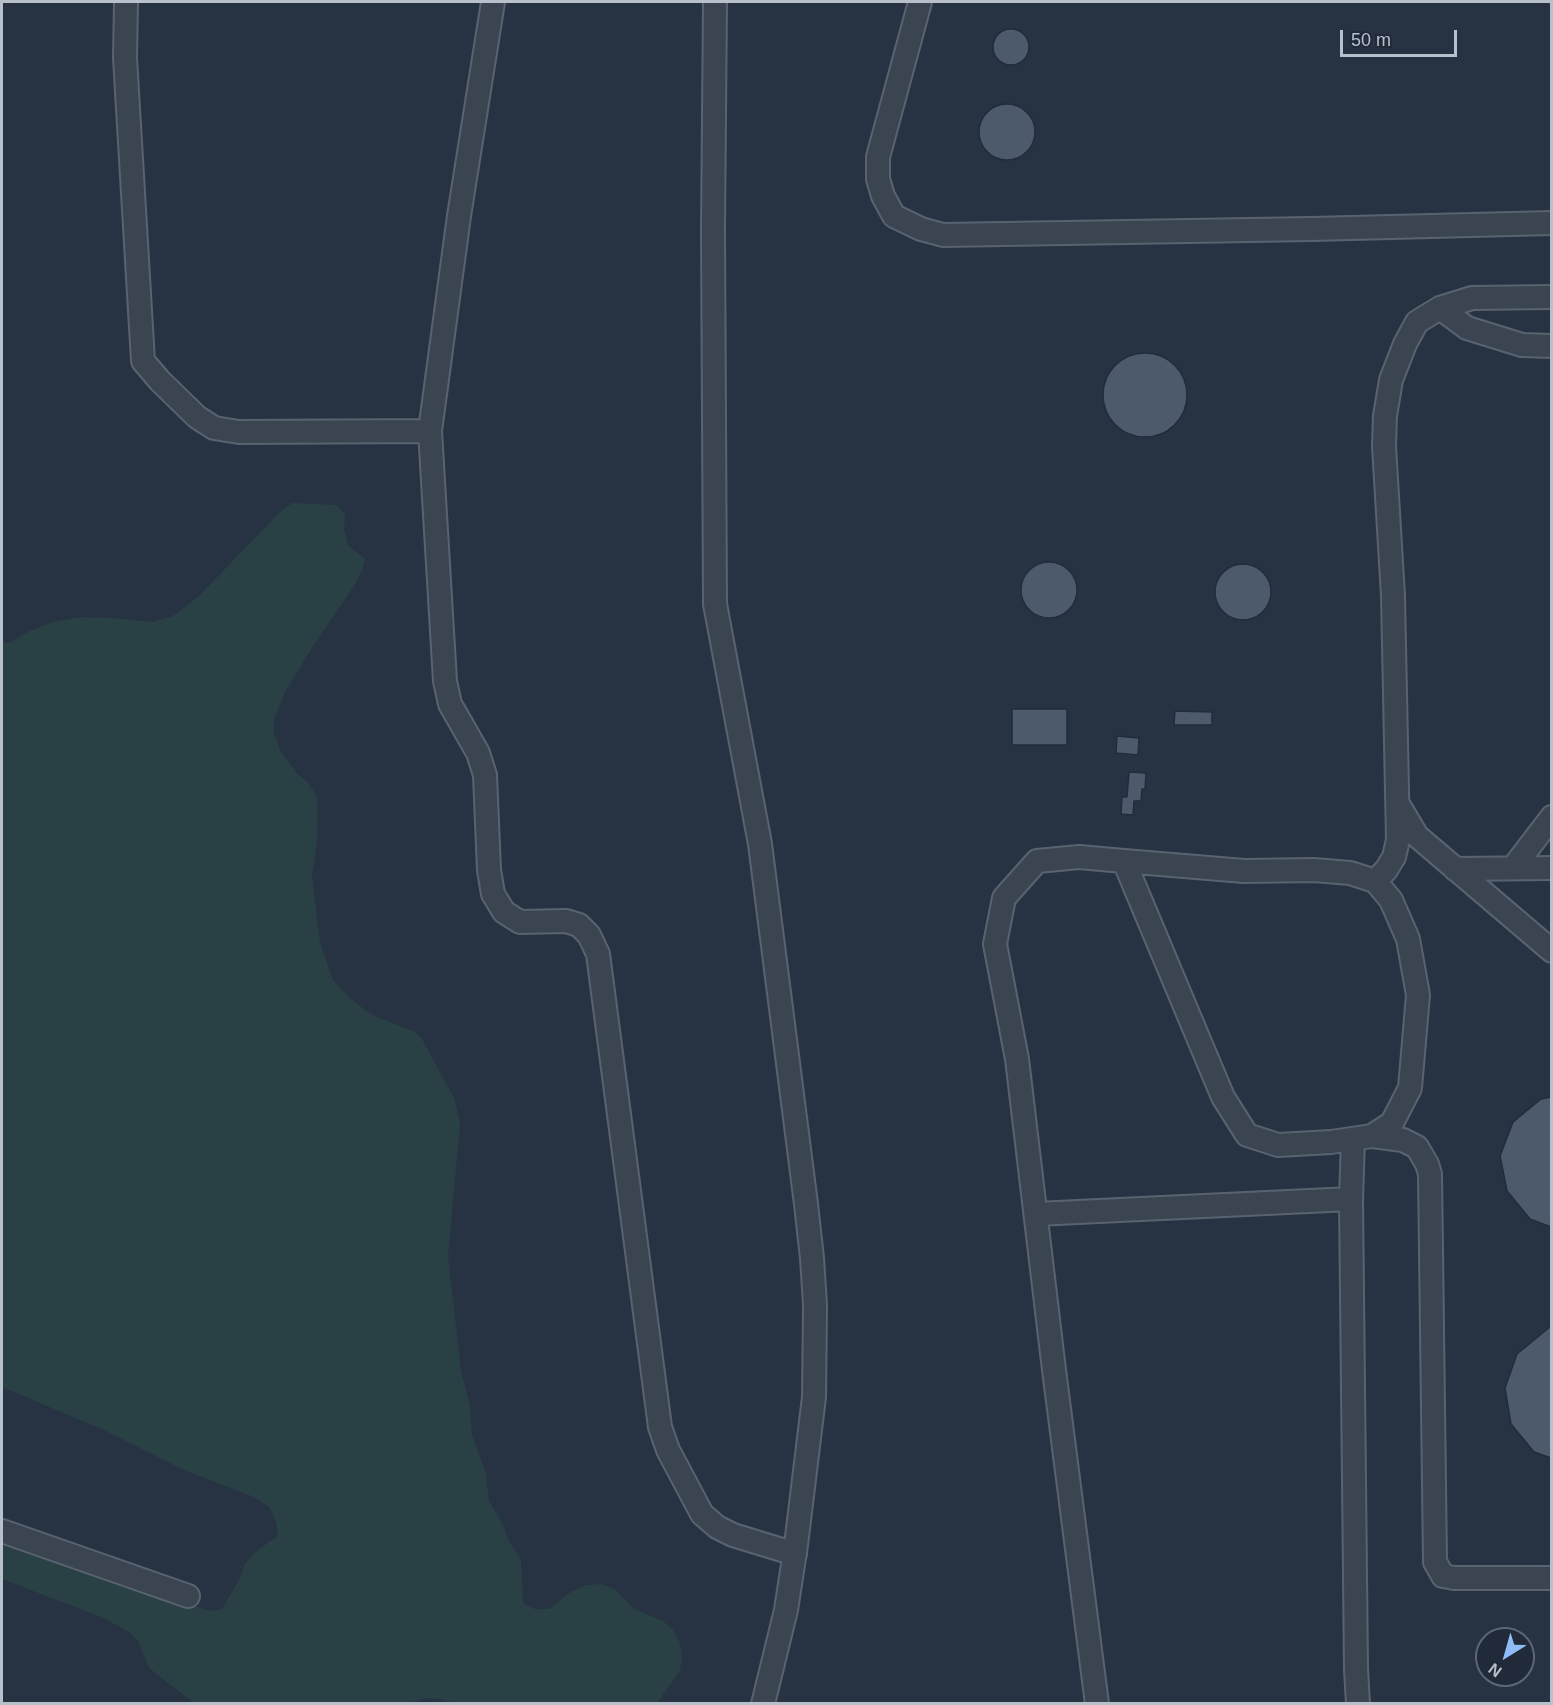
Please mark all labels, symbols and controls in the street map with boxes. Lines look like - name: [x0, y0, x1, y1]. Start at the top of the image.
- scale bar: [1343, 18, 1460, 56]
- text: 50 m: [1351, 30, 1391, 50]
- north arrow: [1475, 1627, 1535, 1687]
- text: N: [1485, 1660, 1505, 1680]

